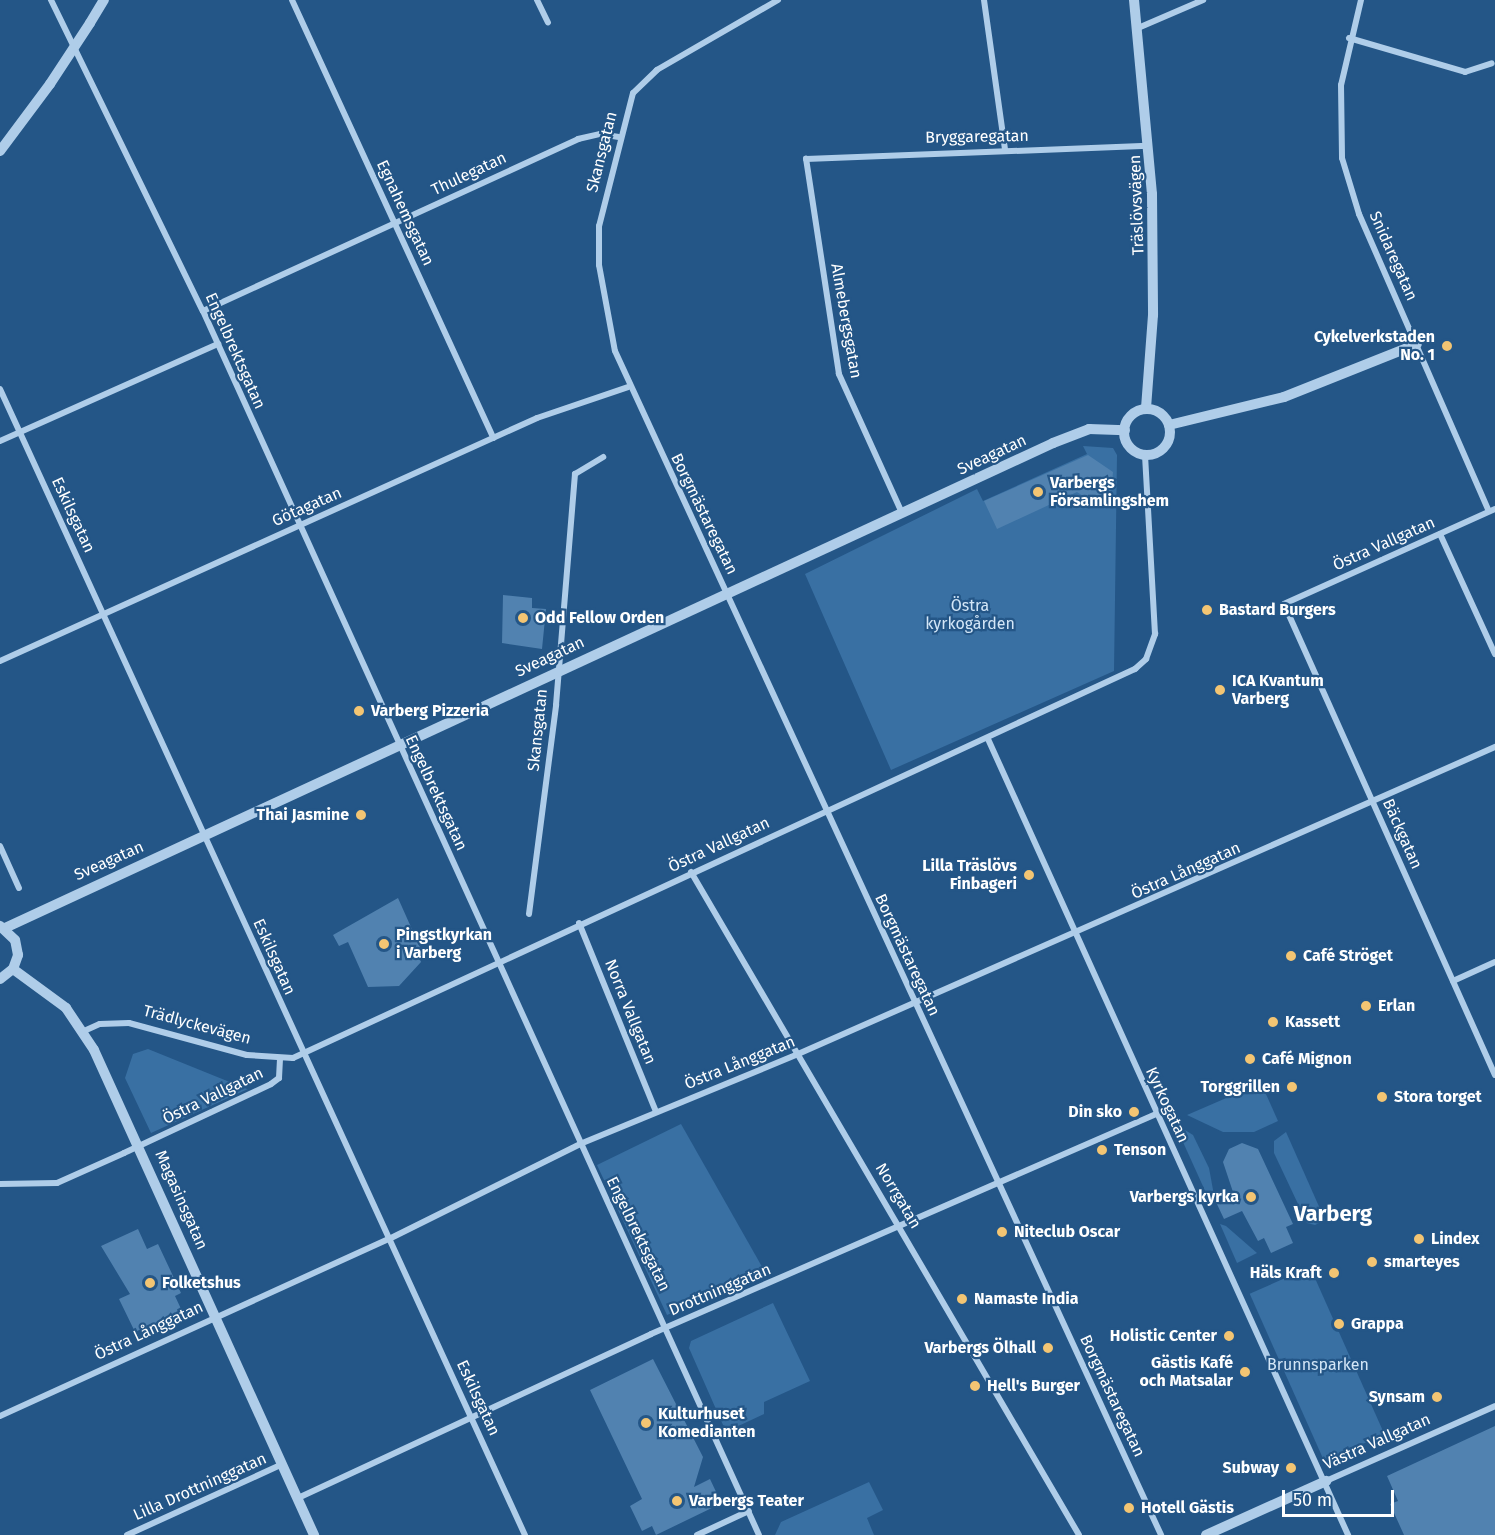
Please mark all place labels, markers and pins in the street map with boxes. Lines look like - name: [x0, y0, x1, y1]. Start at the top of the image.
- place label: Cykelverkstaden No. 1: [1314, 327, 1435, 365]
- marker: Cykelverkstaden No. 1: [1440, 339, 1454, 353]
- place label: Varbergs Församlingshem: [1050, 473, 1169, 511]
- marker: Varbergs Församlingshem: [1031, 485, 1045, 499]
- place label: Bastard Burgers: [1219, 600, 1336, 620]
- marker: Bastard Burgers: [1200, 603, 1214, 617]
- place label: Odd Fellow Orden: [535, 608, 664, 628]
- marker: Odd Fellow Orden: [516, 611, 530, 625]
- place label: ICA Kvantum Varberg: [1232, 671, 1324, 709]
- marker: ICA Kvantum Varberg: [1213, 683, 1227, 697]
- place label: Varberg Pizzeria: [371, 701, 489, 721]
- marker: Varberg Pizzeria: [352, 704, 366, 718]
- place label: Thai Jasmine: [257, 805, 349, 825]
- marker: Thai Jasmine: [354, 808, 368, 822]
- place label: Lilla Träslövs Finbageri: [922, 856, 1017, 894]
- marker: Lilla Träslövs Finbageri: [1022, 868, 1036, 882]
- place label: Pingstkyrkan i Varberg: [396, 925, 492, 963]
- marker: Pingstkyrkan i Varberg: [377, 937, 391, 951]
- place label: Café Ströget: [1303, 946, 1393, 966]
- marker: Café Ströget: [1284, 949, 1298, 963]
- place label: Erlan: [1378, 996, 1415, 1016]
- marker: Erlan: [1359, 999, 1373, 1013]
- place label: Kassett: [1285, 1012, 1340, 1032]
- marker: Kassett: [1266, 1015, 1280, 1029]
- place label: Café Mignon: [1262, 1049, 1352, 1069]
- marker: Café Mignon: [1243, 1052, 1257, 1066]
- place label: Torggrillen: [1201, 1077, 1280, 1097]
- marker: Torggrillen: [1285, 1080, 1299, 1094]
- place label: Stora torget: [1394, 1087, 1482, 1107]
- marker: Stora torget: [1375, 1090, 1389, 1104]
- place label: Din sko: [1068, 1102, 1122, 1122]
- marker: Din sko: [1127, 1105, 1141, 1119]
- place label: Tenson: [1114, 1140, 1166, 1160]
- marker: Tenson: [1095, 1143, 1109, 1157]
- place label: Varbergs kyrka: [1130, 1187, 1239, 1207]
- marker: Varbergs kyrka: [1244, 1190, 1258, 1204]
- place label: Niteclub Oscar: [1014, 1222, 1120, 1242]
- marker: Niteclub Oscar: [995, 1225, 1009, 1239]
- place label: Lindex: [1431, 1229, 1479, 1249]
- marker: Lindex: [1412, 1232, 1426, 1246]
- place label: smarteyes: [1384, 1252, 1460, 1272]
- marker: smarteyes: [1365, 1255, 1379, 1269]
- place label: Häls Kraft: [1250, 1263, 1322, 1283]
- marker: Häls Kraft: [1327, 1266, 1341, 1280]
- place label: Folketshus: [162, 1273, 241, 1293]
- marker: Folketshus: [143, 1276, 157, 1290]
- place label: Namaste India: [974, 1289, 1079, 1309]
- marker: Namaste India: [955, 1292, 969, 1306]
- place label: Grappa: [1351, 1314, 1404, 1334]
- marker: Grappa: [1332, 1317, 1346, 1331]
- place label: Holistic Center: [1110, 1326, 1217, 1346]
- marker: Holistic Center: [1222, 1329, 1236, 1343]
- place label: Varbergs Ölhall: [924, 1338, 1036, 1358]
- marker: Varbergs Ölhall: [1041, 1341, 1055, 1355]
- place label: Gästis Kafé och Matsalar: [1139, 1353, 1233, 1391]
- marker: Gästis Kafé och Matsalar: [1238, 1365, 1252, 1379]
- place label: Hell's Burger: [987, 1376, 1080, 1396]
- marker: Hell's Burger: [968, 1379, 982, 1393]
- place label: Synsam: [1369, 1387, 1425, 1407]
- marker: Synsam: [1430, 1390, 1444, 1404]
- place label: Kulturhuset Komedianten: [658, 1404, 756, 1442]
- marker: Kulturhuset Komedianten: [639, 1416, 653, 1430]
- place label: Subway: [1223, 1458, 1279, 1478]
- marker: Subway: [1284, 1461, 1298, 1475]
- place label: Varbergs Teater: [689, 1491, 804, 1511]
- marker: Varbergs Teater: [670, 1494, 684, 1508]
- place label: Hotell Gästis: [1141, 1498, 1234, 1518]
- marker: Hotell Gästis: [1122, 1501, 1136, 1515]

